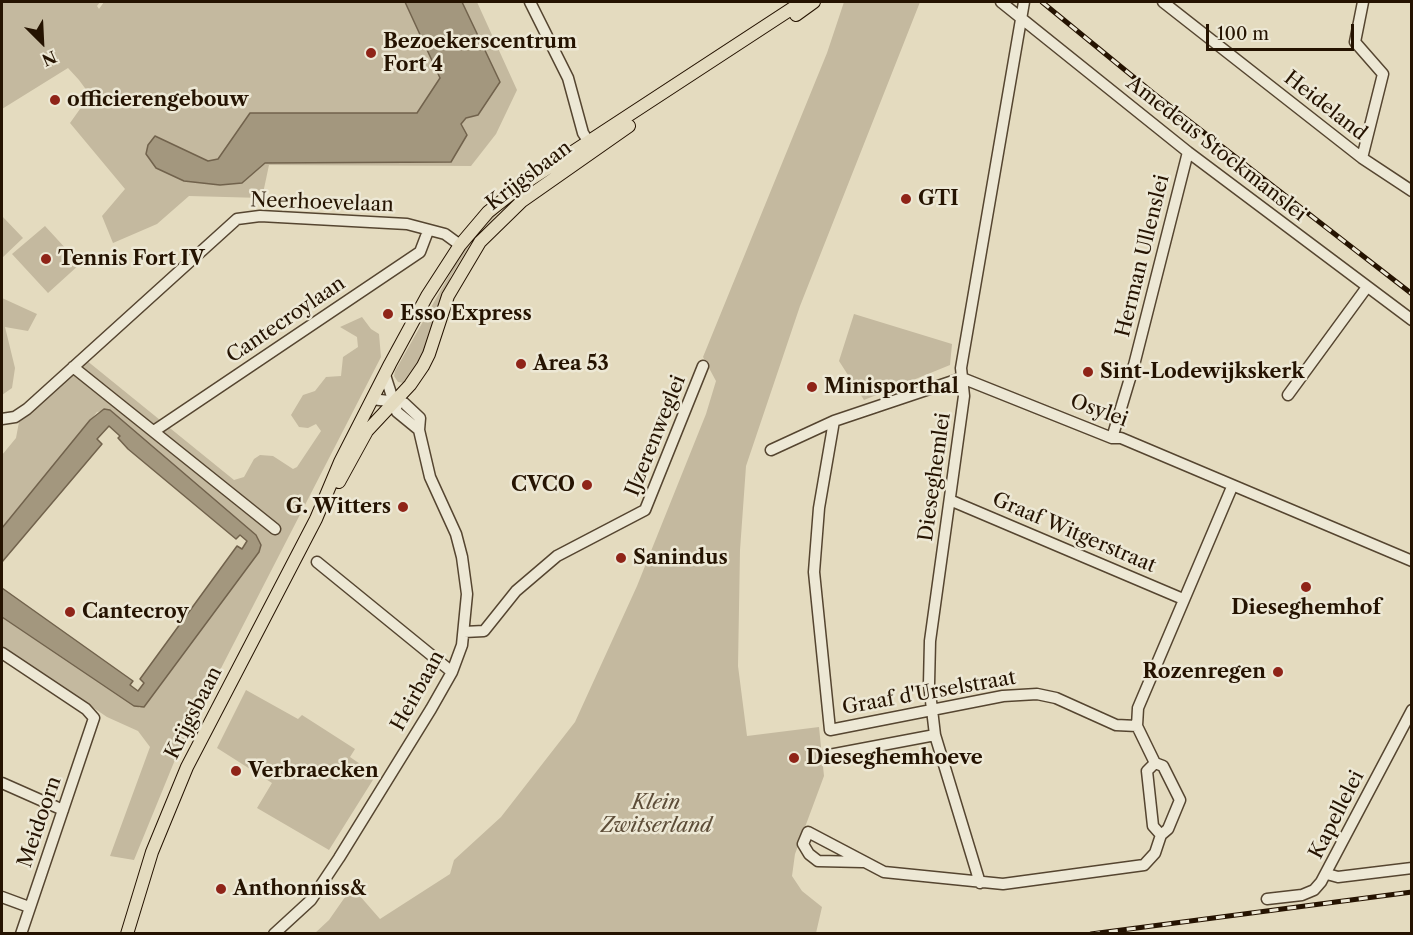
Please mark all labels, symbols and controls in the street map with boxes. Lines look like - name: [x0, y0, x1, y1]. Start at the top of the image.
- north arrow: [12, 12, 72, 72]
- scale bar: [1209, 12, 1358, 50]
- text: 100 m: [1217, 23, 1269, 45]
- place label: Bezoekerscentrum Fort 4: [383, 30, 577, 77]
- text: N: [39, 46, 60, 70]
- marker: Bezoekerscentrum Fort 4: [364, 46, 378, 60]
- street label: Heideland: [1279, 66, 1371, 146]
- street label: Amedeus Stockmanslei: [1121, 71, 1311, 227]
- place label: officierengebouw: [67, 88, 248, 112]
- marker: officierengebouw: [48, 93, 62, 107]
- street label: Krijgsbaan: [482, 136, 576, 216]
- street label: Herman Ullenslei: [1111, 172, 1175, 340]
- place label: GTI: [918, 187, 959, 211]
- street label: Neerhoevelaan: [250, 189, 394, 217]
- marker: GTI: [899, 192, 913, 206]
- place label: Tennis Fort IV: [58, 247, 205, 271]
- marker: Tennis Fort IV: [39, 252, 53, 266]
- street label: Cantecroylaan: [222, 272, 350, 368]
- place label: Esso Express: [400, 302, 532, 326]
- marker: Esso Express: [381, 307, 395, 321]
- place label: Area 53: [533, 352, 609, 376]
- marker: Area 53: [514, 357, 528, 371]
- place label: Sint-Lodewijkskerk: [1100, 360, 1304, 384]
- marker: Sint-Lodewijkskerk: [1081, 365, 1095, 379]
- street label: IJzerenweglei: [621, 372, 691, 500]
- place label: Minisporthal: [824, 375, 959, 399]
- marker: Minisporthal: [805, 380, 819, 394]
- street label: Osylei: [1067, 390, 1131, 432]
- street label: Dieseghemlei: [914, 411, 956, 543]
- place label: CVCO: [511, 473, 575, 497]
- marker: CVCO: [580, 478, 594, 492]
- street label: Graaf Witgerstraat: [989, 488, 1159, 578]
- place label: G. Witters: [286, 495, 391, 519]
- marker: G. Witters: [396, 500, 410, 514]
- place label: Sanindus: [633, 546, 728, 570]
- marker: Sanindus: [614, 551, 628, 565]
- marker: Dieseghemhof: [1299, 580, 1313, 594]
- place label: Dieseghemhof: [1231, 596, 1381, 620]
- place label: Cantecroy: [82, 600, 188, 624]
- marker: Cantecroy: [63, 605, 77, 619]
- street label: Heirbaan: [386, 647, 450, 735]
- place label: Rozenregen: [1143, 660, 1266, 684]
- street label: Krijgsbaan: [160, 663, 228, 763]
- marker: Rozenregen: [1271, 665, 1285, 679]
- street label: Graaf d'Urselstraat: [840, 666, 1018, 720]
- place label: Dieseghemhoeve: [806, 746, 983, 770]
- marker: Dieseghemhoeve: [787, 751, 801, 765]
- place label: Verbraecken: [248, 759, 379, 783]
- marker: Verbraecken: [229, 764, 243, 778]
- street label: Kapellelei: [1305, 767, 1369, 863]
- street label: Meidoorn: [13, 773, 67, 871]
- park label: Klein Zwitserland: [600, 791, 712, 838]
- place label: Anthonniss&: [233, 877, 366, 901]
- marker: Anthonniss&: [214, 882, 228, 896]

